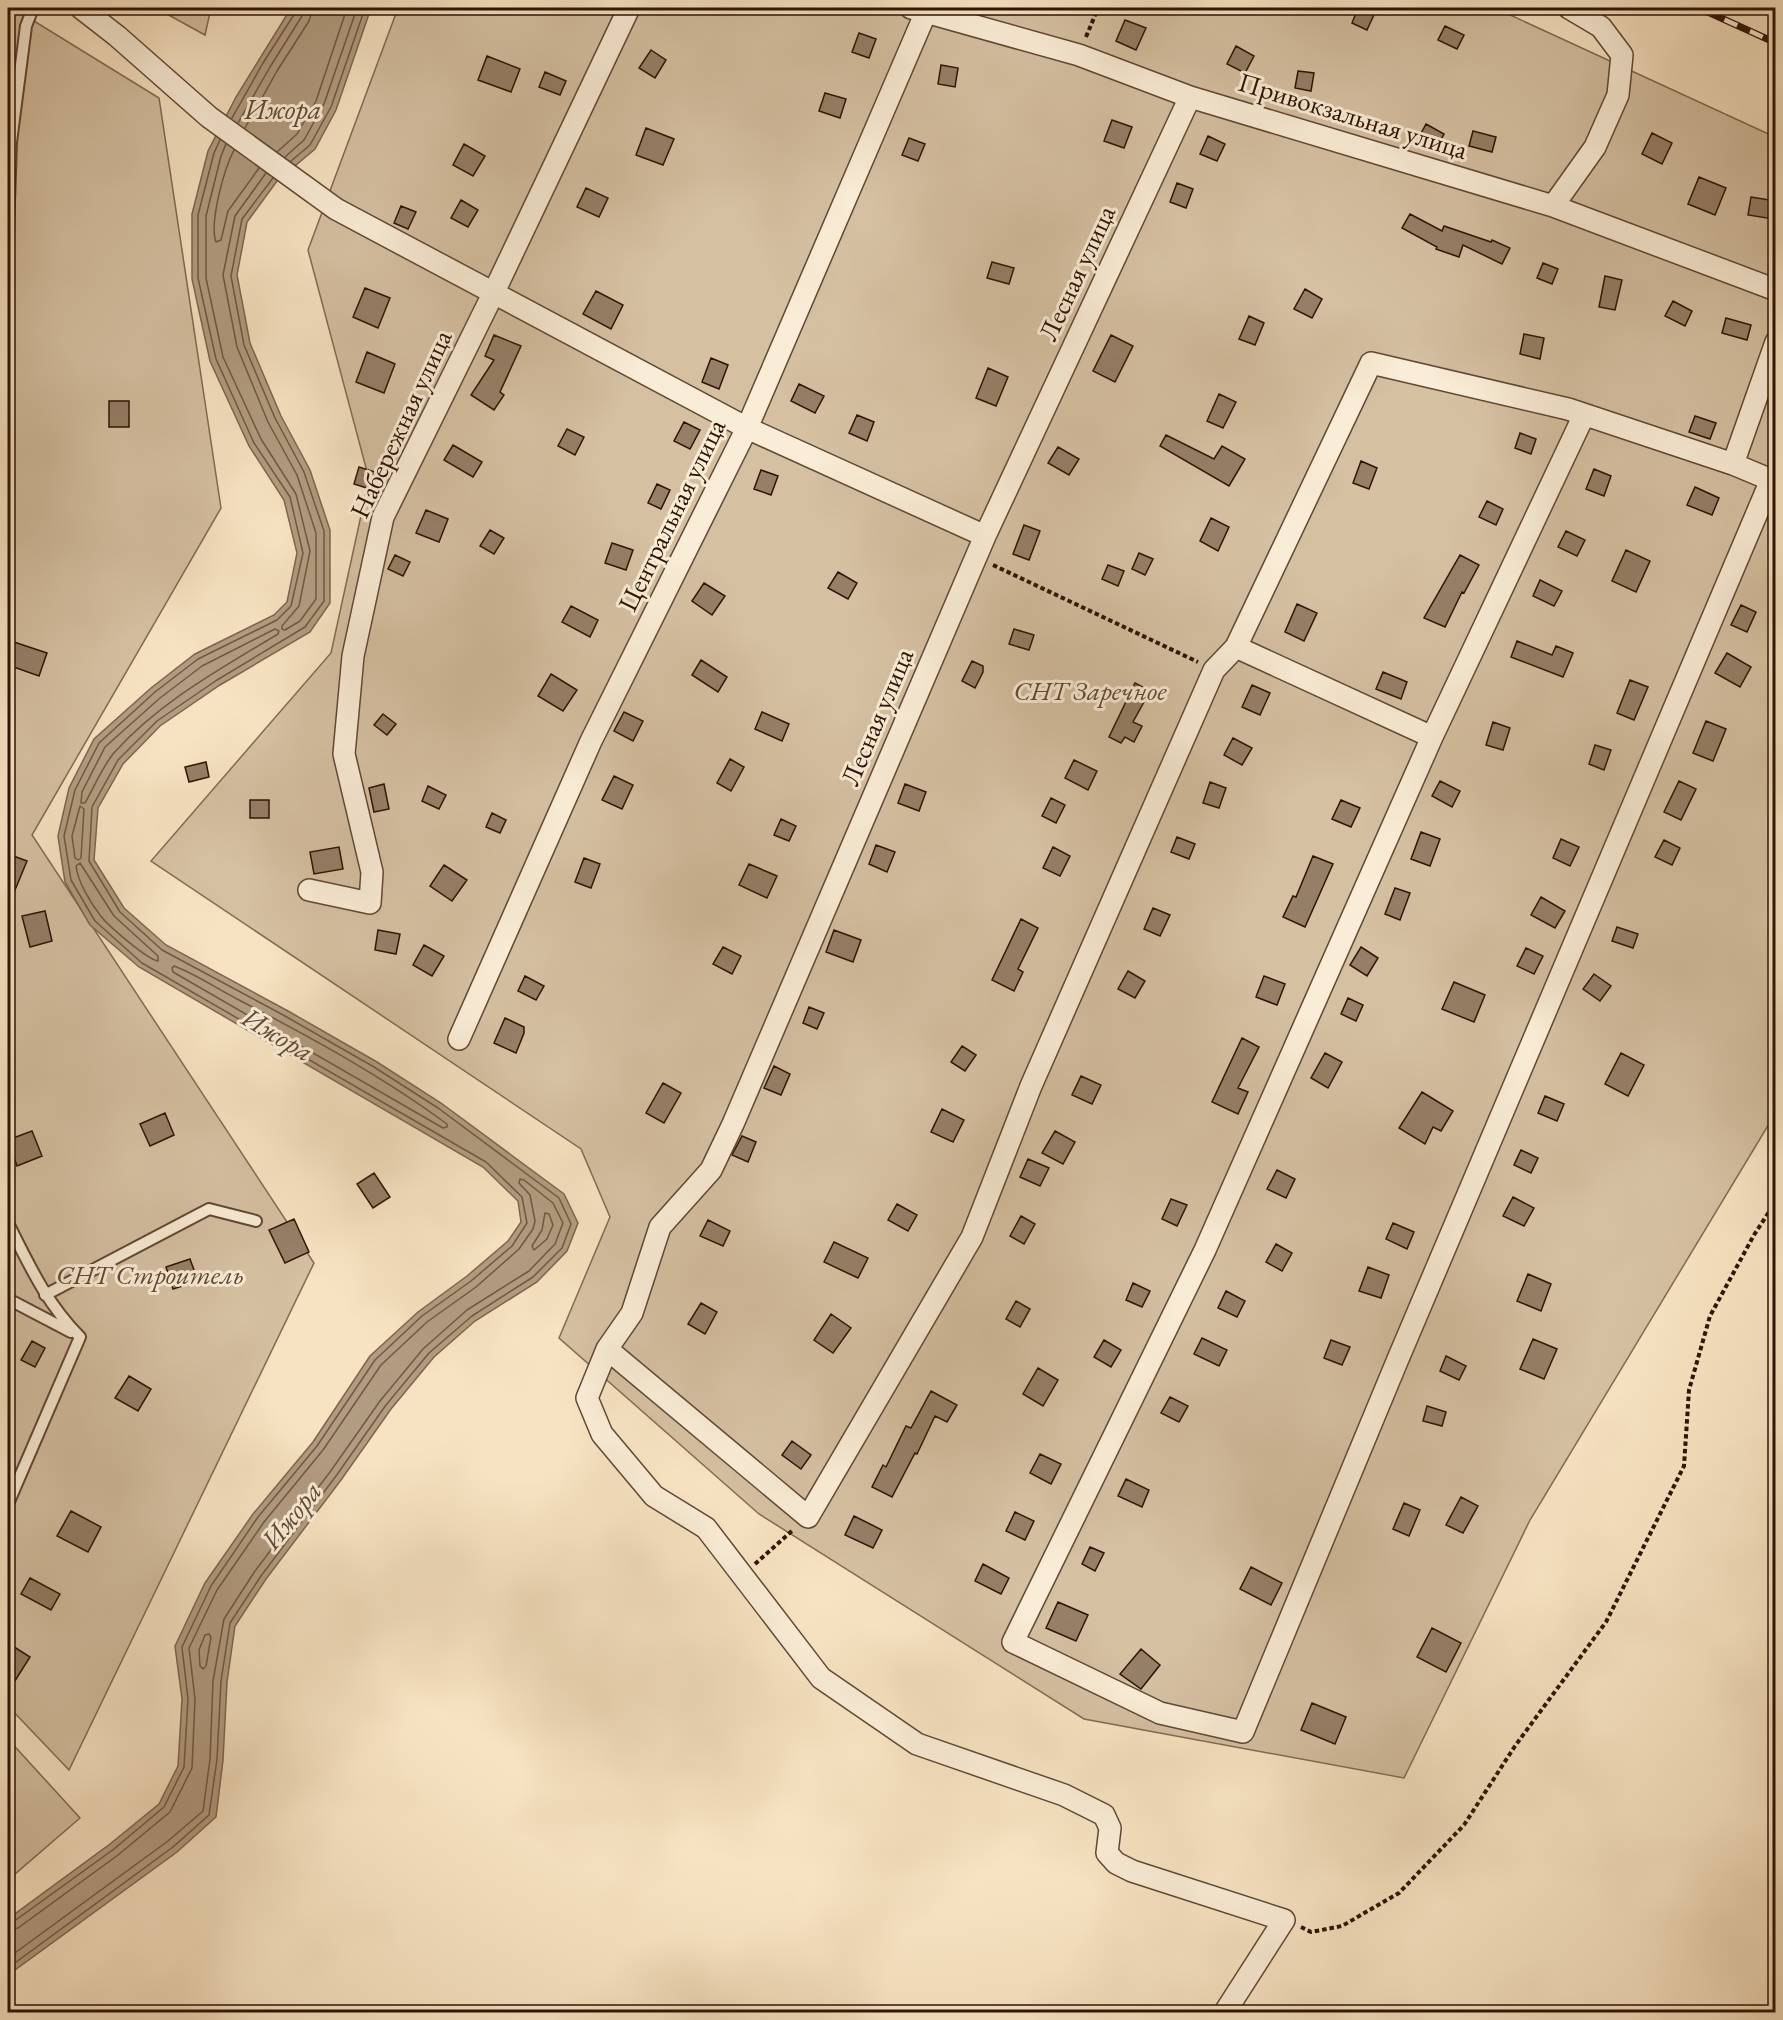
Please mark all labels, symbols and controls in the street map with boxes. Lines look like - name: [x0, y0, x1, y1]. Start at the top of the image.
- street label: Привокзальная улица: [1234, 64, 1472, 167]
- water label: Ижора: [244, 91, 321, 127]
- street label: Лесная улица: [1030, 199, 1123, 346]
- street label: Набережная улица: [342, 324, 460, 524]
- street label: Центральная улица: [610, 413, 733, 617]
- street label: Лесная улица: [832, 643, 921, 791]
- park label: СНТ Заречное: [1013, 673, 1167, 708]
- water label: Ижора: [235, 998, 320, 1069]
- park label: СНТ Строитель: [56, 1257, 244, 1292]
- water label: Ижора: [252, 1474, 329, 1557]

